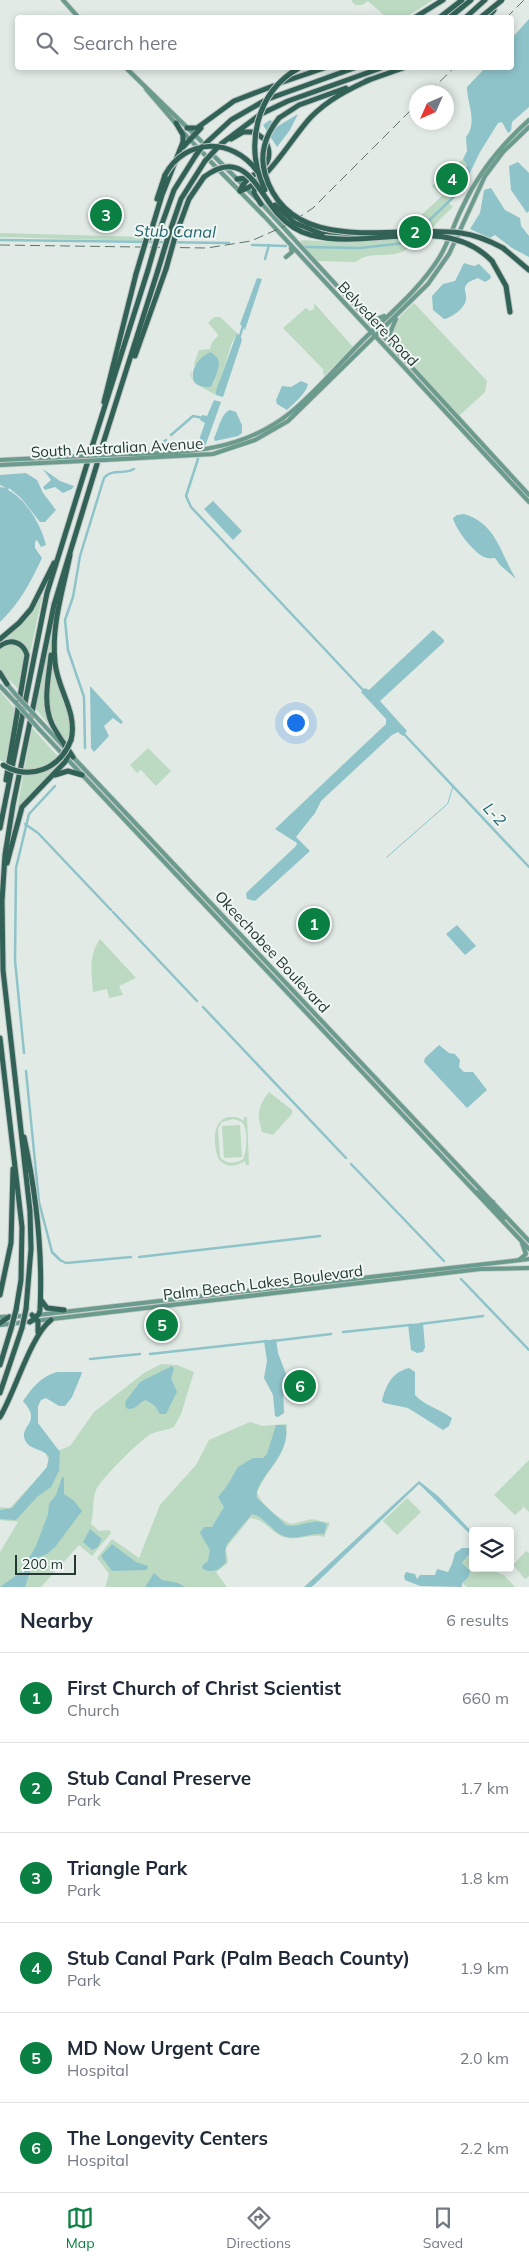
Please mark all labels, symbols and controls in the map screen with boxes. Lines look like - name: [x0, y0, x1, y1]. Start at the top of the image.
- search box: [15, 15, 514, 70]
- icon: search: [33, 29, 61, 57]
- text: Search here: [73, 31, 177, 55]
- north arrow: [409, 85, 454, 130]
- pin: 4: [436, 160, 468, 198]
- pin: 3: [90, 196, 122, 234]
- pin: 2: [399, 213, 431, 251]
- water label: Stub Canal: [134, 220, 216, 242]
- street label: Belvedere Road: [334, 277, 423, 370]
- street label: South Australian Avenue: [30, 434, 203, 461]
- your location: [283, 710, 309, 736]
- water label: L-2: [479, 798, 511, 830]
- street label: Okeechobee Boulevard: [211, 887, 334, 1017]
- pin: 1: [298, 905, 330, 943]
- street label: Palm Beach Lakes Boulevard: [162, 1261, 364, 1304]
- pin: 5: [146, 1306, 178, 1344]
- pin: 6: [284, 1367, 316, 1405]
- map controls: [469, 1527, 514, 1572]
- button: layers: [469, 1527, 514, 1572]
- scale bar: [15, 1552, 76, 1575]
- text: 200 m: [22, 1555, 63, 1573]
- text: Nearby: [20, 1607, 93, 1633]
- text: 6 results: [446, 1610, 509, 1630]
- text: First Church of Christ Scientist: [67, 1676, 341, 1700]
- text: 1: [31, 1688, 41, 1708]
- text: 660 m: [462, 1688, 509, 1708]
- text: Church: [67, 1700, 120, 1720]
- text: Stub Canal Preserve: [67, 1766, 251, 1790]
- text: 2: [31, 1778, 41, 1798]
- text: 1.7 km: [460, 1778, 509, 1798]
- text: Park: [67, 1790, 101, 1810]
- text: Triangle Park: [67, 1856, 187, 1880]
- text: 3: [31, 1868, 41, 1888]
- text: 1.8 km: [460, 1868, 509, 1888]
- text: Park: [67, 1880, 101, 1900]
- text: Stub Canal Park (Palm Beach County): [67, 1946, 410, 1970]
- text: 4: [31, 1958, 41, 1978]
- text: 1.9 km: [460, 1958, 509, 1978]
- text: Park: [67, 1970, 101, 1990]
- text: MD Now Urgent Care: [67, 2036, 260, 2060]
- text: 5: [31, 2048, 41, 2068]
- text: 2.0 km: [460, 2048, 509, 2068]
- text: Hospital: [67, 2060, 129, 2080]
- text: The Longevity Centers: [67, 2126, 268, 2150]
- text: 6: [31, 2138, 41, 2158]
- text: 2.2 km: [460, 2138, 509, 2158]
- text: Hospital: [67, 2150, 129, 2170]
- tab: Map: [66, 2204, 95, 2252]
- tab: Directions: [226, 2204, 291, 2252]
- tab: Saved: [423, 2204, 463, 2252]

